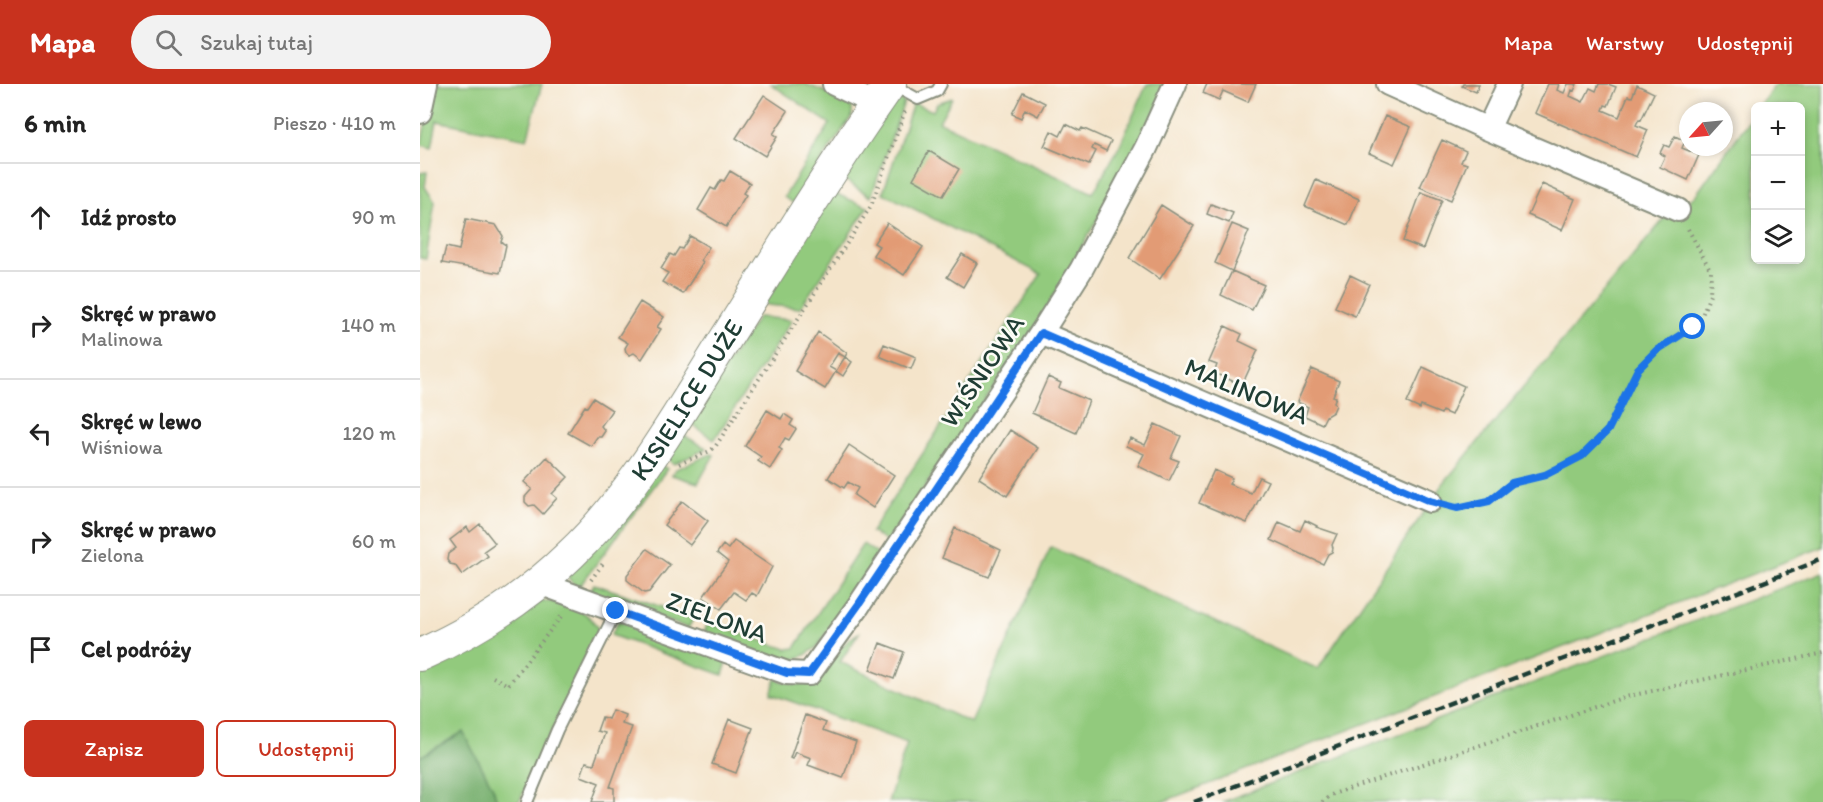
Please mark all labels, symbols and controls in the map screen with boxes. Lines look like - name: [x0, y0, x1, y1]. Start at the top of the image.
- search box: [131, 15, 551, 69]
- text: Mapa: [30, 25, 95, 59]
- icon: search: [152, 26, 185, 59]
- text: Szukaj tutaj: [200, 29, 313, 56]
- text: Mapa: [1504, 30, 1553, 55]
- text: Warstwy: [1586, 30, 1664, 55]
- text: Udostępnij: [1697, 30, 1793, 55]
- north arrow: [1679, 102, 1733, 156]
- map controls: [1751, 102, 1805, 264]
- button: +: [1751, 102, 1805, 156]
- text: 6 min: [24, 107, 86, 139]
- text: Pieszo · 410 m: [273, 111, 396, 135]
- button: −: [1751, 156, 1805, 210]
- icon: ahead: [24, 201, 57, 234]
- text: Idź prosto: [81, 204, 177, 231]
- text: 90 m: [352, 205, 396, 229]
- button: layers: [1751, 210, 1805, 264]
- text: Skręć w prawo: [81, 300, 216, 327]
- street label: WIŚNIOWA: [933, 308, 1031, 433]
- icon: right: [24, 309, 57, 342]
- text: 140 m: [341, 313, 396, 337]
- street label: KISIELICE DUŻE: [623, 313, 750, 487]
- route start: [1679, 313, 1705, 339]
- text: Malinowa: [81, 327, 163, 351]
- street label: MALINOWA: [1180, 351, 1314, 432]
- text: Skręć w lewo: [81, 408, 202, 435]
- icon: left: [24, 417, 57, 450]
- text: 120 m: [343, 421, 396, 445]
- text: Wiśniowa: [81, 435, 163, 459]
- text: Skręć w prawo: [81, 516, 216, 543]
- icon: right: [24, 525, 57, 558]
- text: 60 m: [352, 529, 396, 553]
- text: Zielona: [81, 543, 144, 567]
- street label: ZIELONA: [662, 584, 772, 650]
- route end: [602, 597, 628, 623]
- icon: arrive: [24, 633, 57, 666]
- text: Cel podróży: [81, 636, 191, 663]
- button: Zapisz: [24, 720, 204, 777]
- button: Udostępnij: [216, 720, 396, 777]

